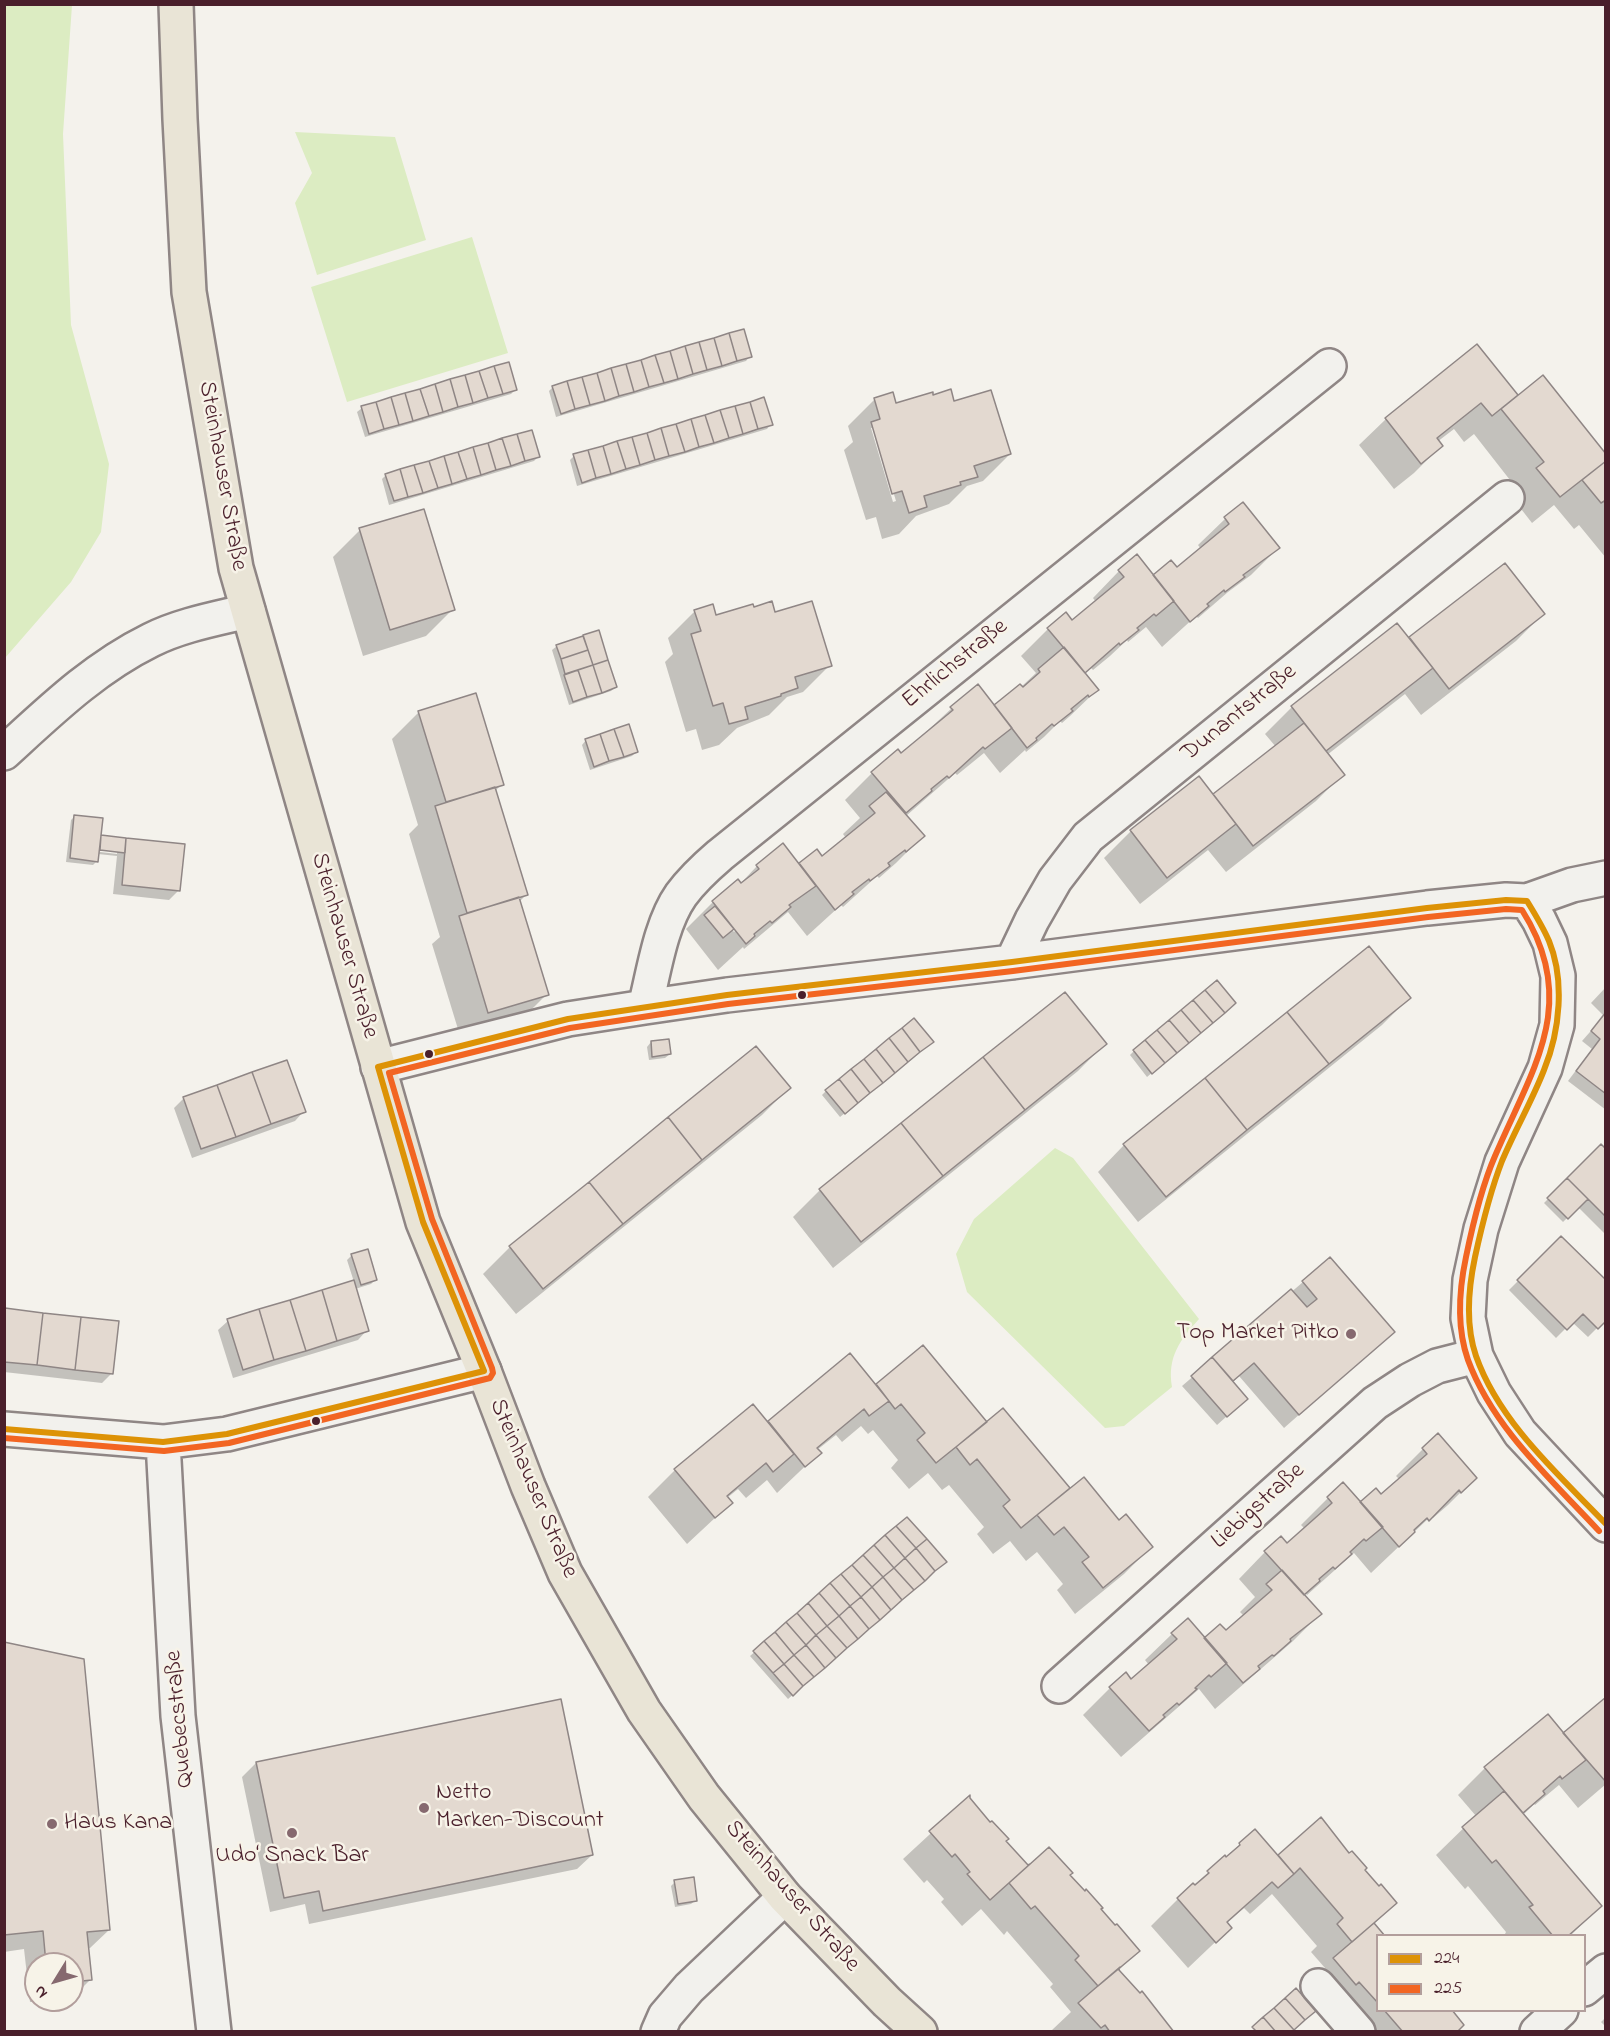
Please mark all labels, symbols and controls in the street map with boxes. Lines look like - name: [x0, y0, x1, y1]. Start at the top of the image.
- street label: Steinhauser Straße: [190, 379, 252, 573]
- street label: Ehrlichstraße: [897, 614, 1015, 716]
- street label: Dunantstraße: [1177, 659, 1303, 769]
- street label: Steinhauser Straße: [303, 850, 383, 1042]
- unlabelled marker: [796, 989, 808, 1001]
- unlabelled marker: [423, 1048, 435, 1060]
- place label: Top Market Pitko: [1177, 1320, 1339, 1348]
- marker: Top Market Pitko: [1344, 1327, 1358, 1341]
- street label: Steinhauser Straße: [481, 1395, 583, 1583]
- unlabelled marker: [310, 1415, 322, 1427]
- street label: Liebigstraße: [1206, 1458, 1312, 1556]
- street label: Quebecstraße: [161, 1649, 201, 1789]
- place label: Netto Marken-Discount: [436, 1780, 604, 1836]
- marker: Netto Marken-Discount: [417, 1801, 431, 1815]
- place label: Haus Kana: [64, 1810, 172, 1838]
- street label: Steinhauser Straße: [717, 1815, 865, 1979]
- marker: Haus Kana: [45, 1817, 59, 1831]
- marker: Udo‘ Snack Bar: [285, 1826, 299, 1840]
- place label: Udo‘ Snack Bar: [215, 1843, 369, 1871]
- legend: [1376, 1934, 1586, 2012]
- text: 224: [1434, 1946, 1459, 1972]
- north arrow: [24, 1952, 84, 2012]
- text: 225: [1434, 1976, 1462, 2002]
- text: N: [28, 1980, 54, 2003]

